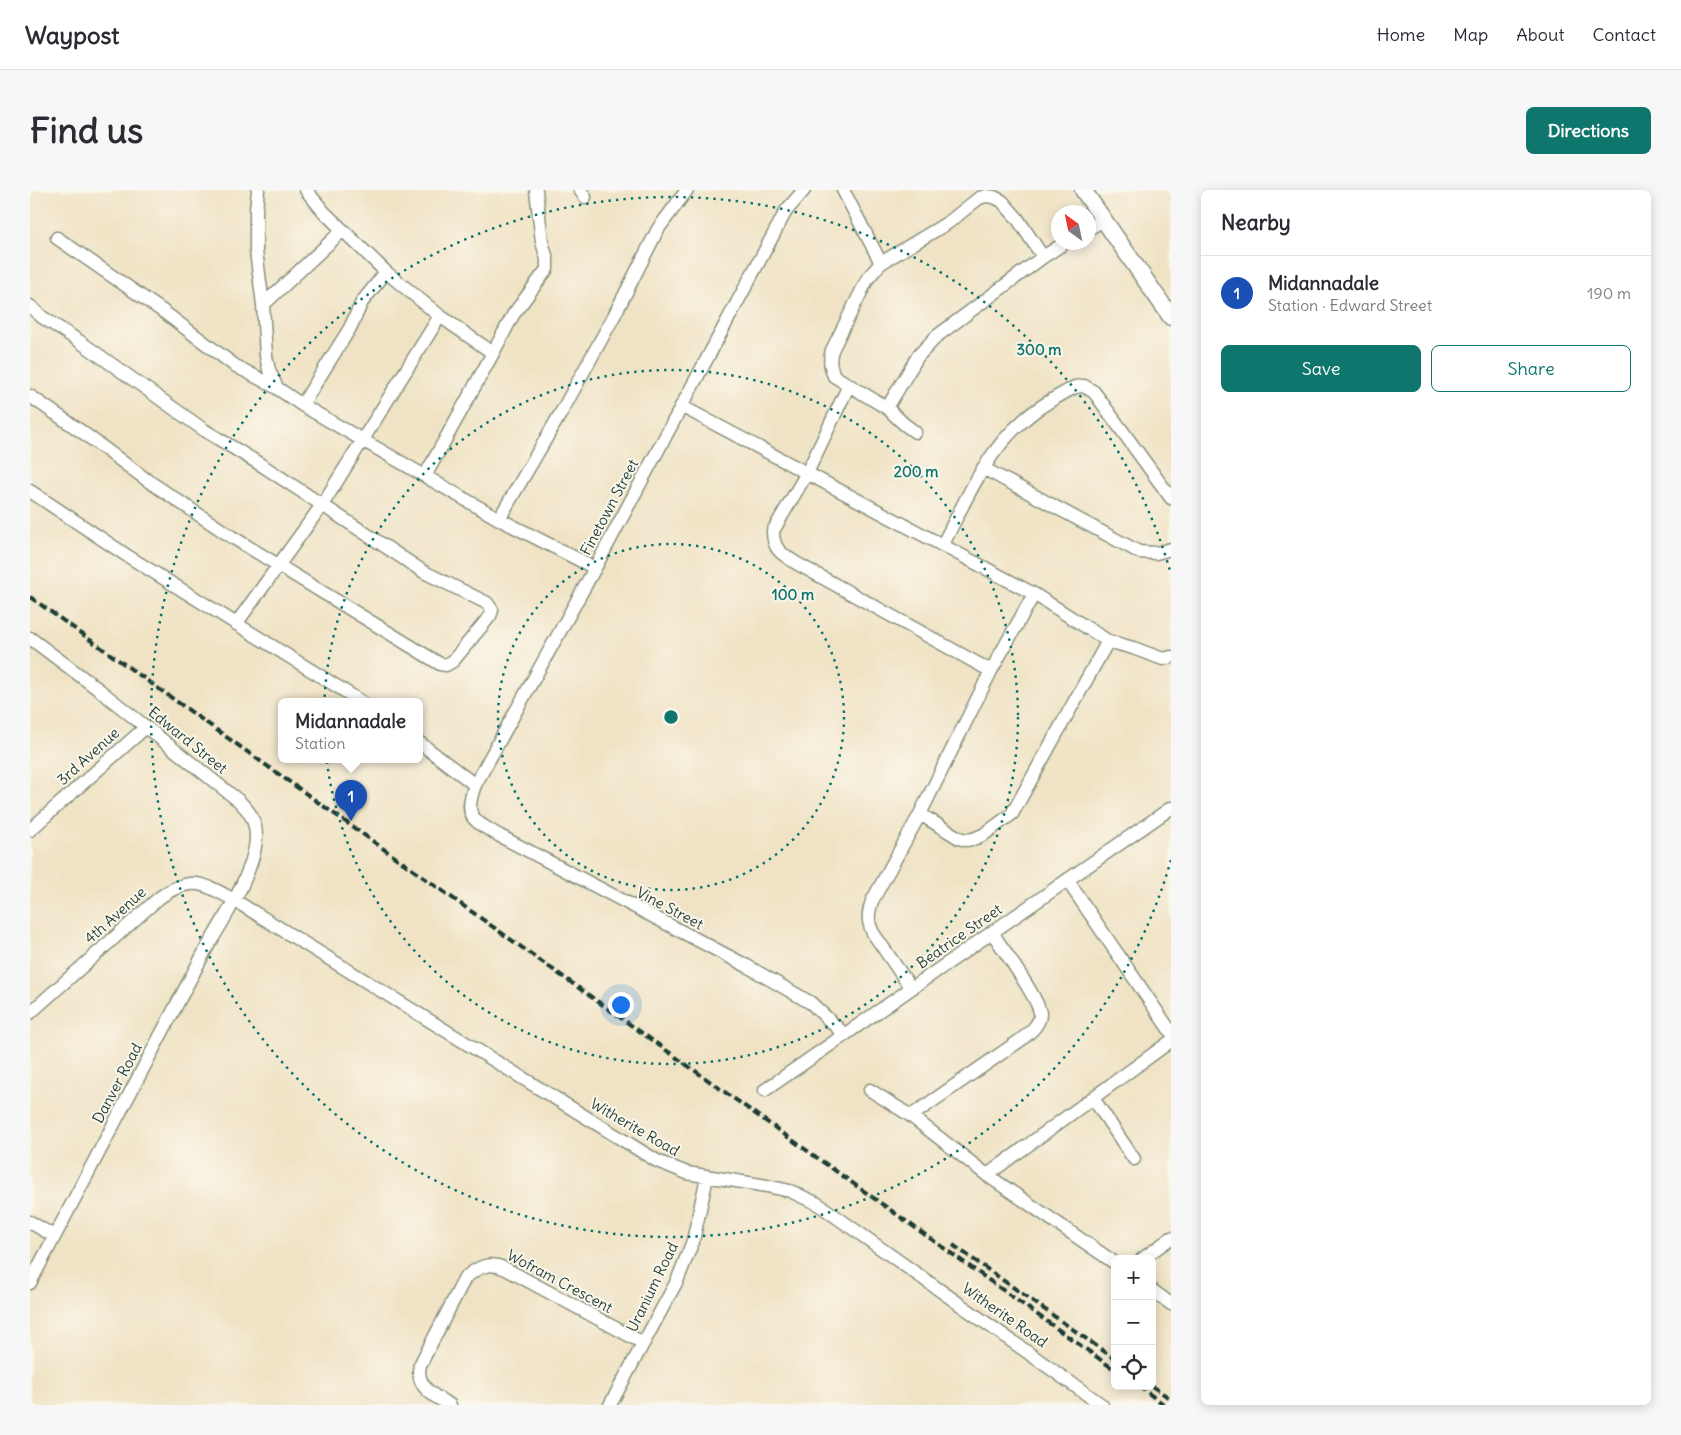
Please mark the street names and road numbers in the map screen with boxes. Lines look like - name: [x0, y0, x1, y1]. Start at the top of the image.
- street label: Finetown Street: [576, 456, 642, 558]
- street label: Edward Street: [145, 702, 231, 778]
- street label: 3rd Avenue: [53, 723, 123, 789]
- street label: 4th Avenue: [80, 882, 150, 948]
- street label: Vine Street: [633, 882, 707, 934]
- street label: Beatrice Street: [913, 900, 1005, 972]
- street label: Danver Road: [88, 1040, 146, 1126]
- street label: Witherite Road: [587, 1094, 683, 1160]
- street label: Uranium Road: [622, 1239, 682, 1335]
- street label: Wofram Crescent: [504, 1245, 616, 1317]
- street label: Witherite Road: [959, 1279, 1052, 1352]

